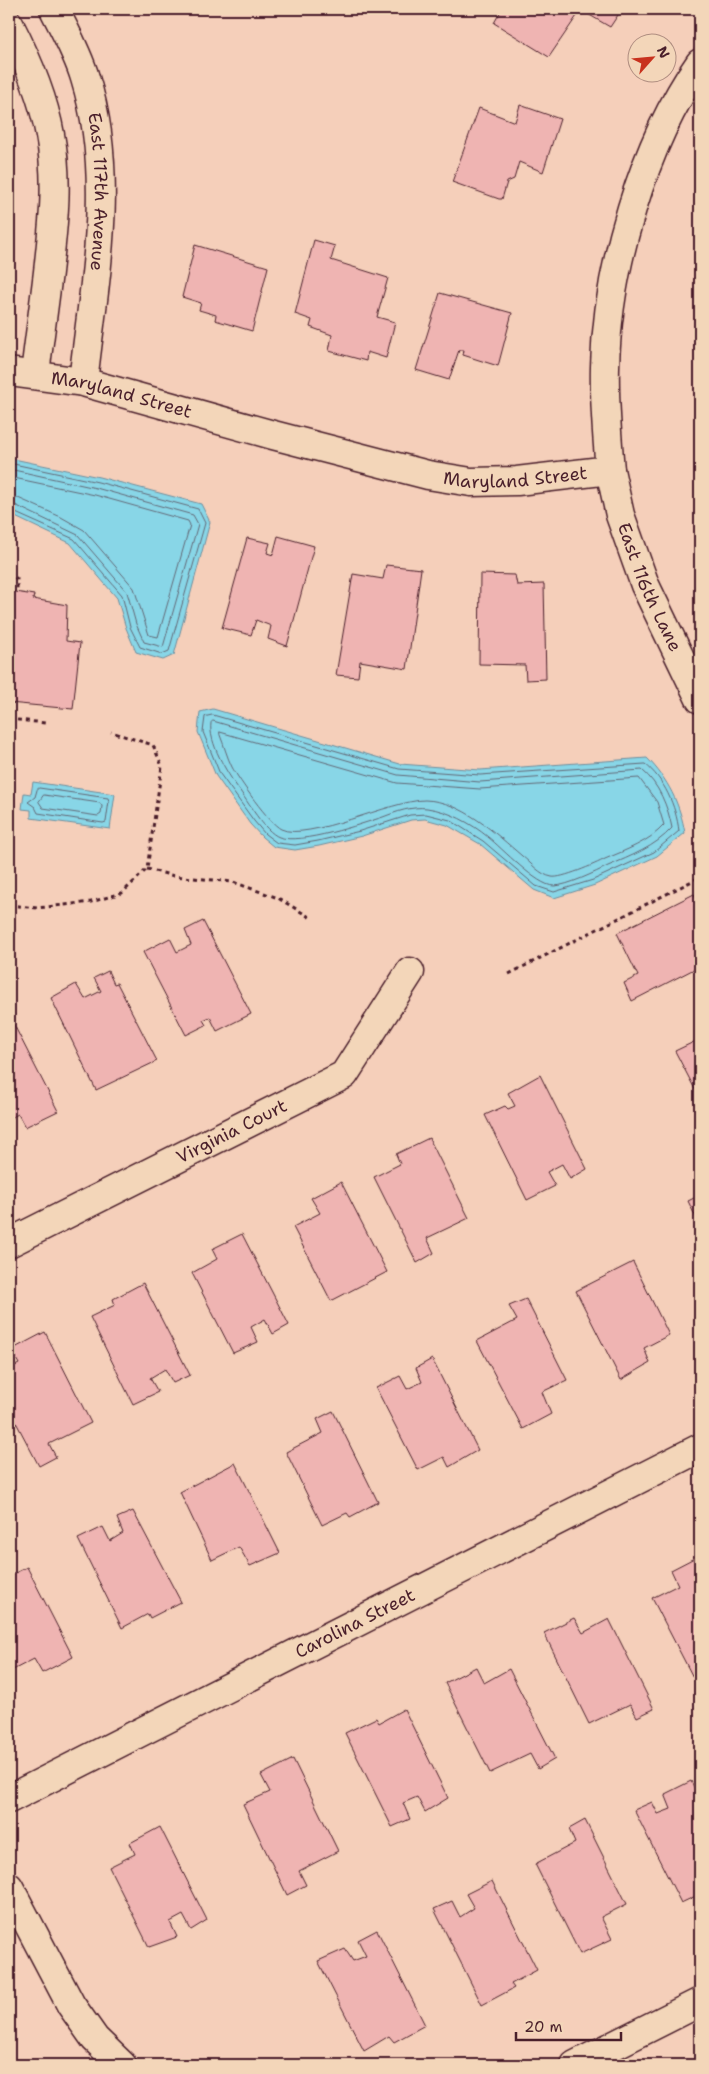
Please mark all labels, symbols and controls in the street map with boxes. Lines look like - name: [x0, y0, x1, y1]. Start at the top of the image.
- north arrow: [626, 32, 676, 82]
- text: N: [653, 43, 674, 61]
- street label: East 117th Avenue: [82, 111, 113, 272]
- street label: Maryland Street: [50, 366, 195, 424]
- street label: Maryland Street: [442, 461, 589, 494]
- street label: East 116th Lane: [612, 519, 687, 655]
- street label: Virginia Court: [172, 1093, 291, 1169]
- street label: Carolina Street: [291, 1583, 419, 1664]
- scale bar: [516, 2009, 622, 2041]
- text: 20 m: [524, 2017, 563, 2037]

